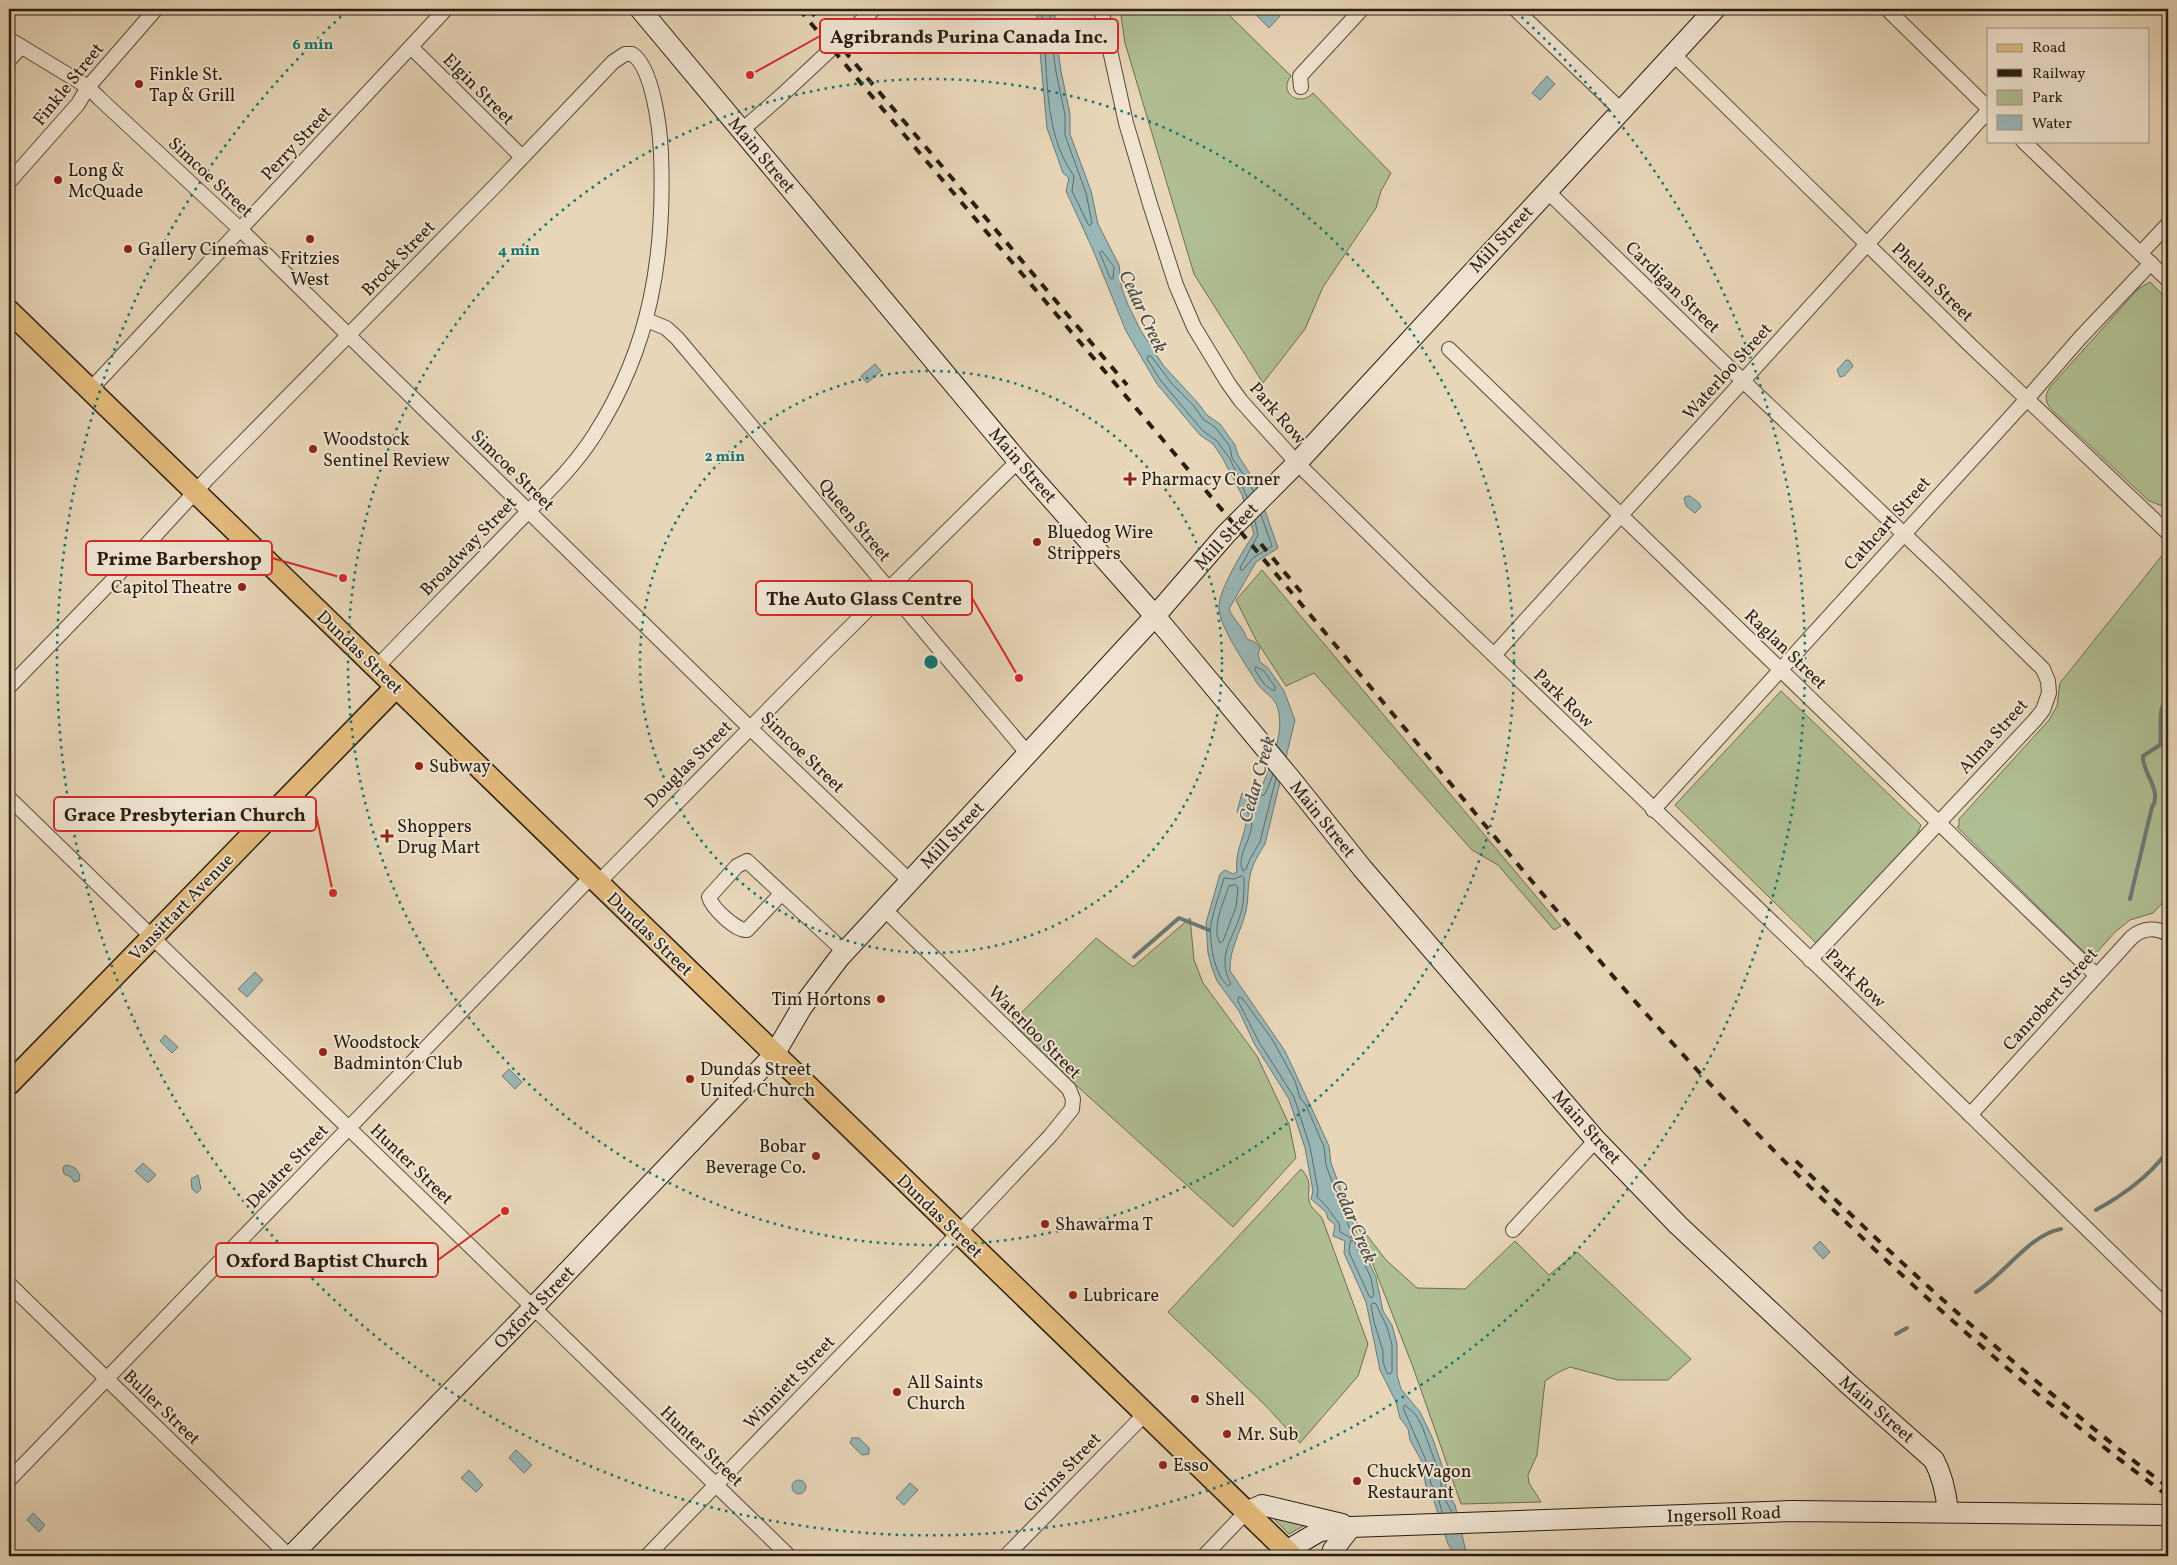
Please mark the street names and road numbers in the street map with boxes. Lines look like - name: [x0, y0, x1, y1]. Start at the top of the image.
- street label: Finkle Street: [28, 38, 110, 132]
- street label: Elgin Street: [436, 49, 519, 132]
- street label: Perry Street: [256, 101, 338, 187]
- street label: Main Street: [721, 112, 800, 199]
- street label: Simcoe Street: [162, 132, 258, 224]
- street label: Mill Street: [1464, 201, 1540, 279]
- street label: Brock Street: [357, 216, 442, 302]
- street label: Cardigan Street: [1619, 236, 1725, 340]
- street label: Phelan Street: [1885, 237, 1979, 329]
- street label: Waterloo Street: [1678, 318, 1779, 426]
- street label: Park Row: [1243, 377, 1311, 451]
- street label: Main Street: [982, 423, 1062, 509]
- street label: Simcoe Street: [464, 424, 560, 518]
- street label: Cathcart Street: [1839, 471, 1937, 577]
- street label: Queen Street: [812, 474, 896, 568]
- street label: Broadway Street: [415, 492, 523, 602]
- street label: Mill Street: [1189, 498, 1265, 576]
- street label: Raglan Street: [1738, 604, 1832, 696]
- street label: Dundas Street: [310, 605, 408, 701]
- street label: Park Row: [1527, 664, 1599, 734]
- street label: Alma Street: [1953, 694, 2035, 780]
- street label: Simcoe Street: [754, 706, 850, 800]
- street label: Douglas Street: [640, 716, 739, 815]
- street label: Main Street: [1283, 776, 1361, 864]
- street label: Mill Street: [915, 797, 991, 875]
- street label: Vansittart Avenue: [124, 849, 240, 968]
- street label: Dundas Street: [600, 887, 698, 983]
- street label: Canrobert Street: [1998, 943, 2104, 1057]
- street label: Park Row: [1819, 944, 1891, 1014]
- street label: Waterloo Street: [982, 981, 1086, 1085]
- street label: Main Street: [1546, 1085, 1626, 1171]
- street label: Delatre Street: [241, 1119, 335, 1215]
- street label: Hunter Street: [364, 1119, 458, 1211]
- street label: Dundas Street: [890, 1169, 988, 1265]
- street label: Oxford Street: [489, 1261, 581, 1355]
- street label: Winniett Street: [739, 1331, 841, 1435]
- street label: Buller Street: [117, 1365, 205, 1451]
- street label: Main Street: [1833, 1370, 1919, 1450]
- street label: Hunter Street: [654, 1401, 748, 1493]
- street label: Givins Street: [1018, 1427, 1108, 1519]
- street label: Ingersoll Road: [1666, 1501, 1782, 1530]

